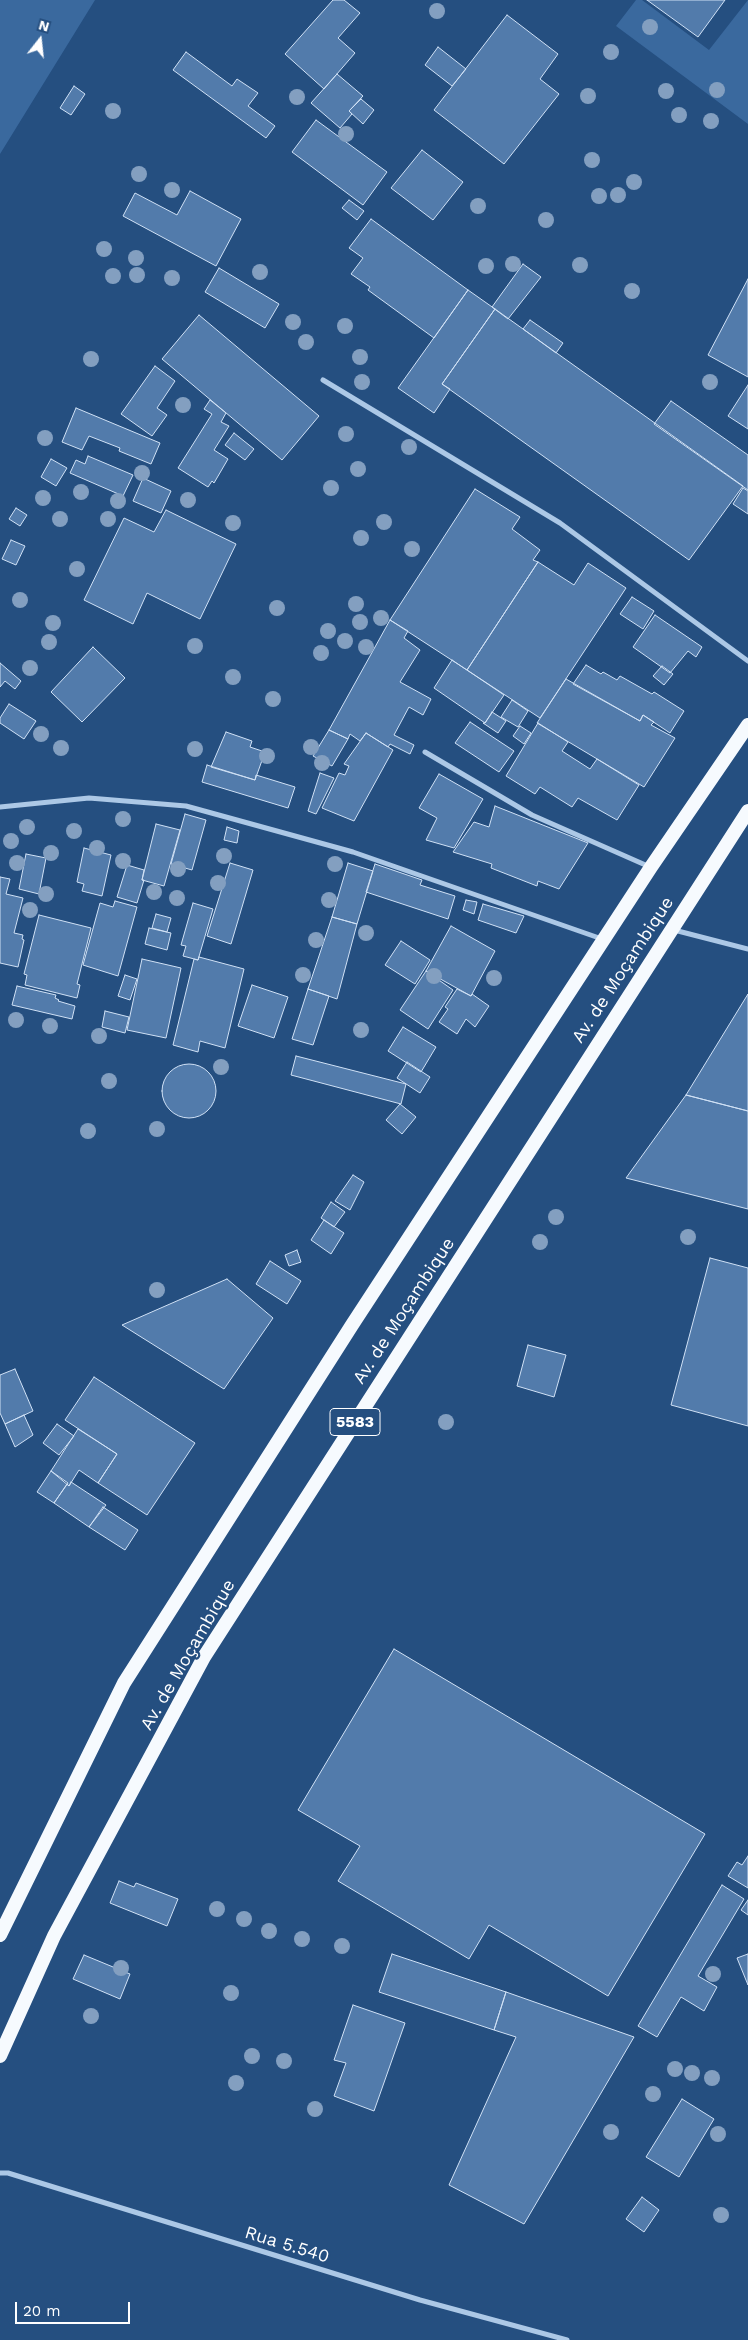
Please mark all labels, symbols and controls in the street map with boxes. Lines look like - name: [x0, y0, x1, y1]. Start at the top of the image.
- north arrow: [15, 15, 65, 65]
- text: N: [37, 16, 51, 35]
- street label: Av. de Moçambique: [568, 893, 678, 1047]
- street label: Av. de Moçambique: [349, 1234, 459, 1388]
- road number: 5583: [330, 1408, 380, 1435]
- street label: Av. de Moçambique: [136, 1576, 240, 1734]
- street label: Rua 5.540: [242, 2222, 332, 2268]
- scale bar: [18, 2292, 132, 2324]
- text: 20 m: [23, 2302, 61, 2320]

